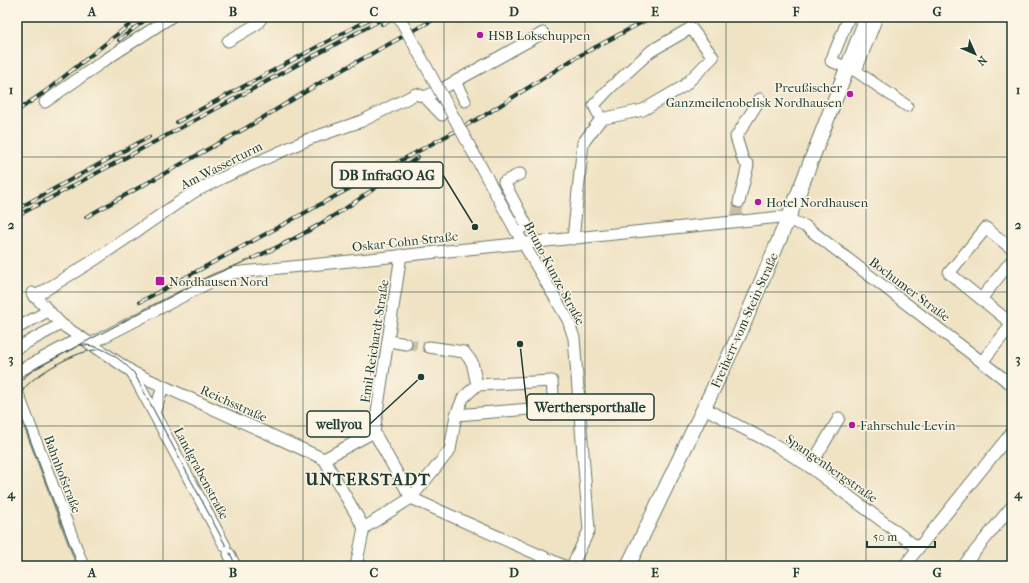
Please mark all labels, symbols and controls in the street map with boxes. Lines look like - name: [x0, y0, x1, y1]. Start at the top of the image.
- text: A: [87, 4, 97, 19]
- text: B: [229, 4, 238, 19]
- text: C: [370, 4, 379, 19]
- text: D: [509, 4, 519, 19]
- text: E: [651, 4, 659, 19]
- text: F: [792, 4, 800, 19]
- text: G: [932, 4, 942, 19]
- place label: HSB Lokschuppen: [488, 28, 591, 43]
- marker: HSB Lokschuppen: [475, 30, 485, 40]
- north arrow: [955, 34, 995, 74]
- text: N: [974, 53, 989, 69]
- place label: Preußischer Ganzmeilenobelisk Nordhausen: [666, 80, 842, 110]
- text: 1: [9, 82, 14, 97]
- text: 1: [1016, 82, 1021, 97]
- marker: Preußischer Ganzmeilenobelisk Nordhausen: [845, 89, 855, 99]
- street label: Am Wasserturm: [177, 138, 265, 193]
- callout: DB InfraGO AG: [332, 162, 443, 188]
- text: DB InfraGO AG: [339, 167, 435, 184]
- place label: Hotel Nordhausen: [766, 195, 868, 210]
- marker: Hotel Nordhausen: [753, 197, 763, 207]
- text: 2: [8, 217, 15, 232]
- text: 2: [1015, 217, 1022, 232]
- street label: Bruno-Kunze-Straße: [521, 219, 588, 328]
- street label: Oskar-Cohn-Straße: [351, 228, 459, 255]
- street label: Freiherr-vom-Stein-Straße: [708, 250, 781, 390]
- street label: Bochumer Straße: [866, 254, 953, 325]
- place label: Nordhausen Nord: [169, 274, 269, 289]
- marker: Nordhausen Nord: [154, 275, 166, 287]
- street label: Emil-Reichardt-Straße: [357, 278, 392, 404]
- text: 3: [8, 351, 14, 367]
- text: 3: [1015, 351, 1021, 367]
- street label: Reichsstraße: [198, 382, 270, 425]
- callout: Werthersporthalle: [527, 394, 654, 420]
- text: Werthersporthalle: [533, 399, 646, 416]
- callout: wellyou: [307, 411, 370, 437]
- text: wellyou: [315, 416, 362, 433]
- place label: Fahrschule Levin: [860, 418, 956, 433]
- marker: Fahrschule Levin: [847, 420, 857, 430]
- street label: Landgrabenstraße: [171, 425, 232, 522]
- street label: Spangenbergstraße: [783, 431, 881, 506]
- street label: Bahnhofstraße: [41, 433, 84, 516]
- district label: UNTERSTADT: [304, 469, 431, 489]
- text: 4: [6, 486, 16, 502]
- text: 4: [1013, 486, 1023, 502]
- scale bar: [867, 523, 935, 549]
- text: 50 m: [873, 530, 897, 544]
- text: A: [87, 565, 97, 580]
- text: B: [229, 565, 238, 580]
- text: C: [370, 565, 379, 580]
- text: D: [509, 565, 519, 580]
- text: E: [651, 565, 659, 580]
- text: F: [792, 565, 800, 580]
- text: G: [932, 565, 942, 580]

